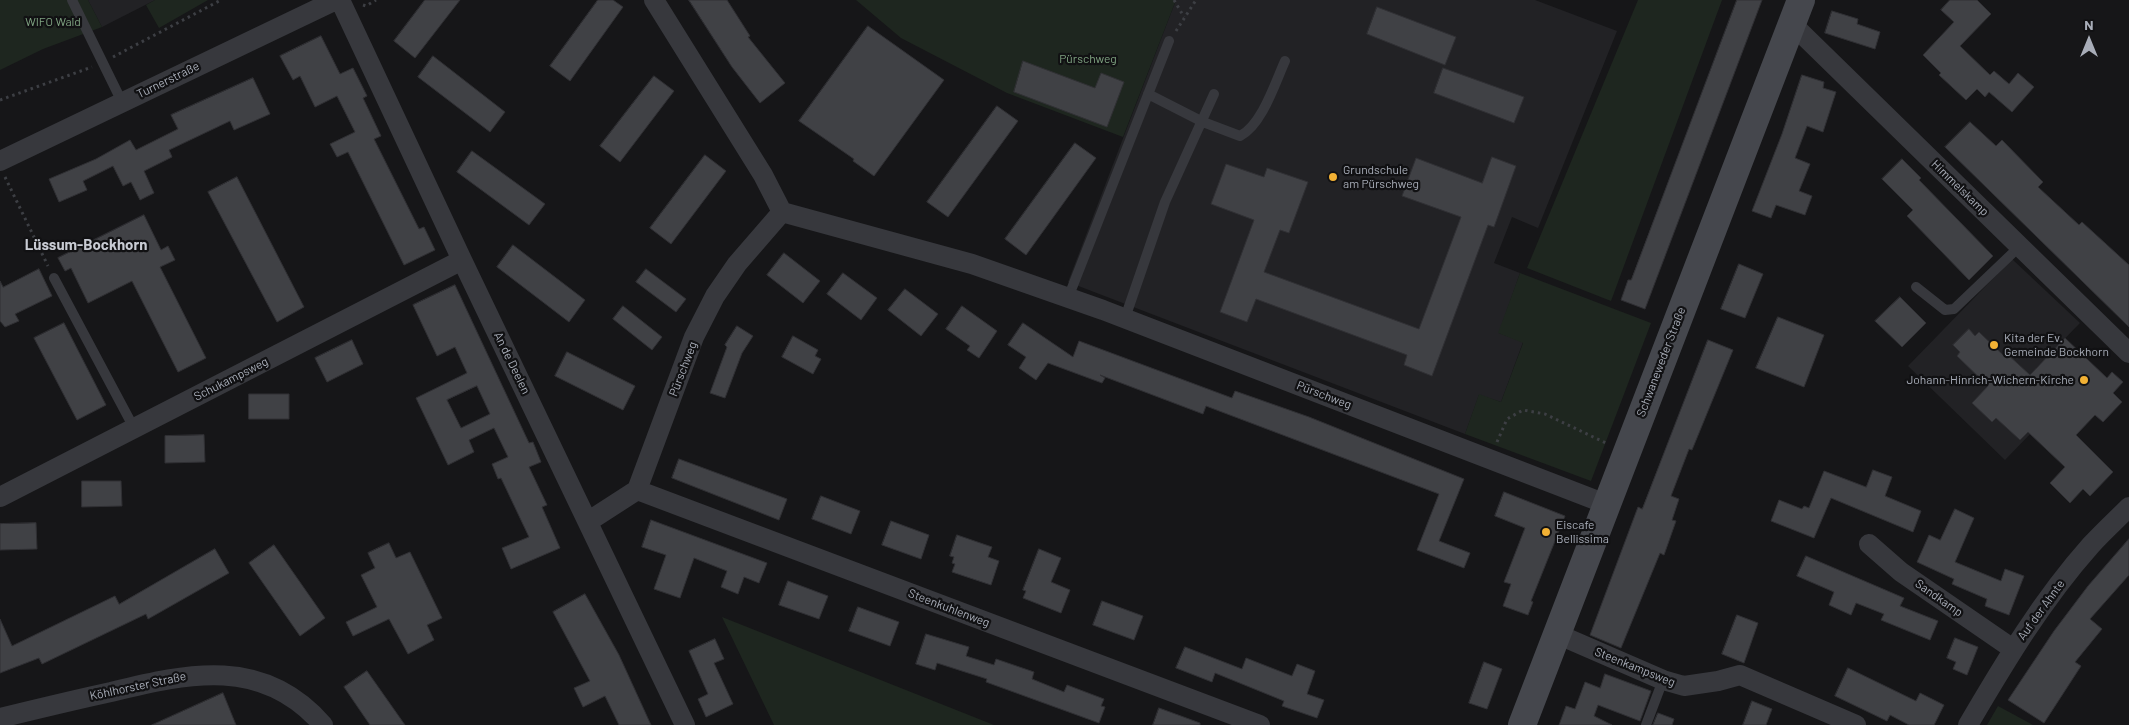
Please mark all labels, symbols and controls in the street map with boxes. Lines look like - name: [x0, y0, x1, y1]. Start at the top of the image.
- park label: WIFO Wald: [25, 15, 81, 29]
- north arrow: [2064, 15, 2114, 65]
- text: N: [2084, 16, 2094, 33]
- park label: Pürschweg: [1059, 52, 1117, 66]
- street label: Turnerstraße: [134, 59, 202, 101]
- street label: Himmelskamp: [1928, 157, 1992, 219]
- place label: Grundschule am Pürschweg: [1343, 163, 1419, 191]
- marker: Grundschule am Pürschweg: [1327, 171, 1339, 183]
- district label: Lüssum-Bockhorn: [25, 236, 147, 254]
- street label: Schwaneweder Straße: [1633, 305, 1689, 419]
- street label: An de Deelen: [491, 330, 533, 396]
- place label: Kita der Ev. Gemeinde Bockhorn: [2004, 331, 2109, 359]
- marker: Kita der Ev. Gemeinde Bockhorn: [1988, 339, 2000, 351]
- street label: Pürschweg: [666, 340, 700, 398]
- street label: Schukampsweg: [191, 354, 271, 404]
- place label: Johann-Hinrich-Wichern-Kirche: [1906, 373, 2074, 387]
- marker: Johann-Hinrich-Wichern-Kirche: [2078, 374, 2090, 386]
- street label: Pürschweg: [1295, 378, 1353, 412]
- place label: Eiscafe Bellissima: [1556, 518, 1609, 546]
- marker: Eiscafe Bellissima: [1540, 526, 1552, 538]
- street label: Sandkamp: [1912, 576, 1966, 620]
- street label: Auf der Ahnte: [2014, 577, 2068, 643]
- street label: Steenkuhlenweg: [906, 586, 992, 630]
- street label: Steenkampsweg: [1593, 644, 1677, 690]
- street label: Köhlhorster Straße: [89, 669, 187, 703]

